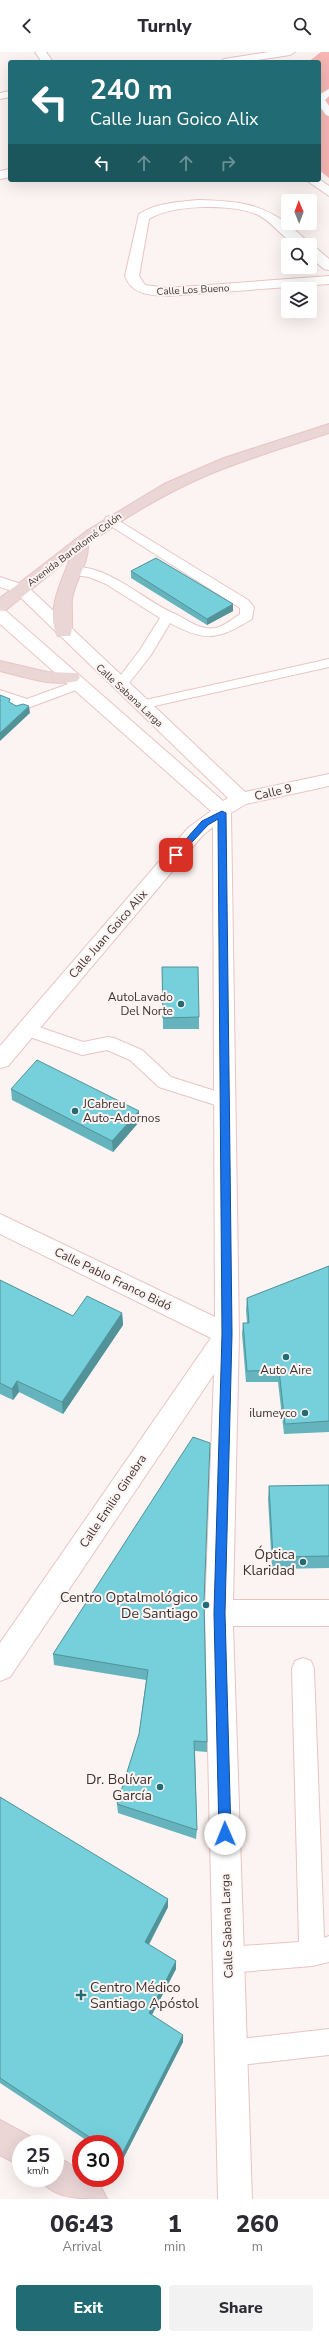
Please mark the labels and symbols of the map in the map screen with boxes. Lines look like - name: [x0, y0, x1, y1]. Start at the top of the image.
- north arrow: [281, 194, 317, 230]
- street label: Calle Los Bueno: [156, 281, 230, 299]
- street label: Avenida Bartolomé Colón: [24, 510, 125, 590]
- street label: Calle Sabana Larga: [93, 661, 166, 731]
- street label: Calle 9: [253, 780, 293, 804]
- pin: [159, 838, 193, 872]
- street label: Calle Juan Goico Alix: [65, 886, 151, 982]
- place label: AutoLavado Del Norte: [108, 989, 173, 1019]
- marker: AutoLavado Del Norte: [176, 999, 186, 1009]
- place label: JCabreu Auto-Adornos: [82, 1096, 160, 1126]
- marker: JCabreu Auto-Adornos: [70, 1106, 80, 1116]
- street label: Calle Pablo Franco Bidó: [52, 1244, 174, 1314]
- marker: Auto Aire: [281, 1352, 291, 1362]
- place label: Auto Aire: [260, 1362, 312, 1378]
- place label: ilumeyco: [249, 1405, 297, 1421]
- marker: ilumeyco: [300, 1408, 310, 1418]
- street label: Calle Emilio Ginebra: [76, 1451, 150, 1551]
- place label: Óptica Klaridad: [243, 1545, 295, 1580]
- marker: Óptica Klaridad: [298, 1557, 308, 1567]
- place label: Centro Optalmológico De Santiago: [60, 1588, 198, 1623]
- marker: Centro Optalmológico De Santiago: [201, 1600, 211, 1610]
- place label: Dr. Bolívar García: [86, 1770, 152, 1805]
- marker: Dr. Bolívar García: [155, 1782, 165, 1792]
- position arrow: [204, 1813, 246, 1855]
- street label: Calle Sabana Larga: [217, 1873, 237, 1979]
- place label: Centro Médico Santiago Apóstol: [90, 1978, 200, 2013]
- marker: Centro Médico Santiago Apóstol: [75, 1989, 87, 2001]
- speed limit sign: 30: [72, 2135, 124, 2187]

